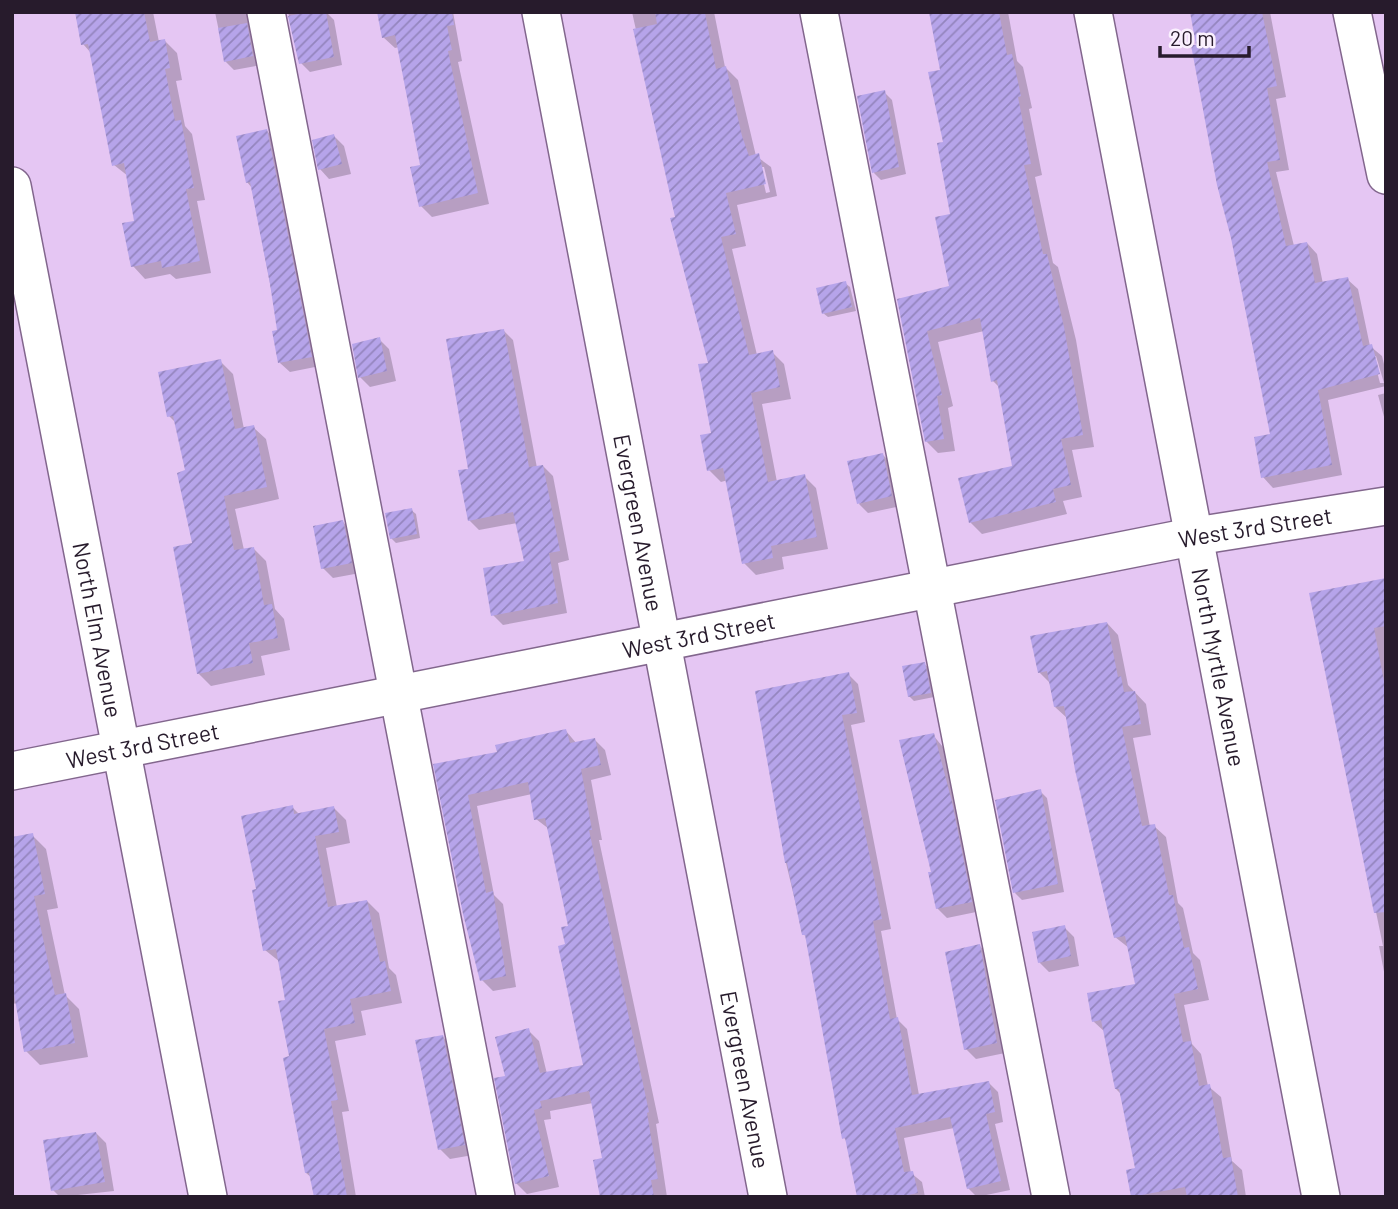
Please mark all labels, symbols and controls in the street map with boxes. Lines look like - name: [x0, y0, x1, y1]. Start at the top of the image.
- scale bar: [1160, 14, 1249, 58]
- text: 20 m: [1170, 25, 1215, 50]
- street label: Evergreen Avenue: [608, 432, 670, 614]
- street label: West 3rd Street: [1176, 501, 1334, 553]
- street label: North Elm Avenue: [67, 540, 129, 720]
- street label: North Myrtle Avenue: [1186, 565, 1252, 769]
- street label: West 3rd Street: [620, 606, 777, 664]
- street label: West 3rd Street: [64, 716, 221, 774]
- street label: Evergreen Avenue: [715, 989, 776, 1171]

